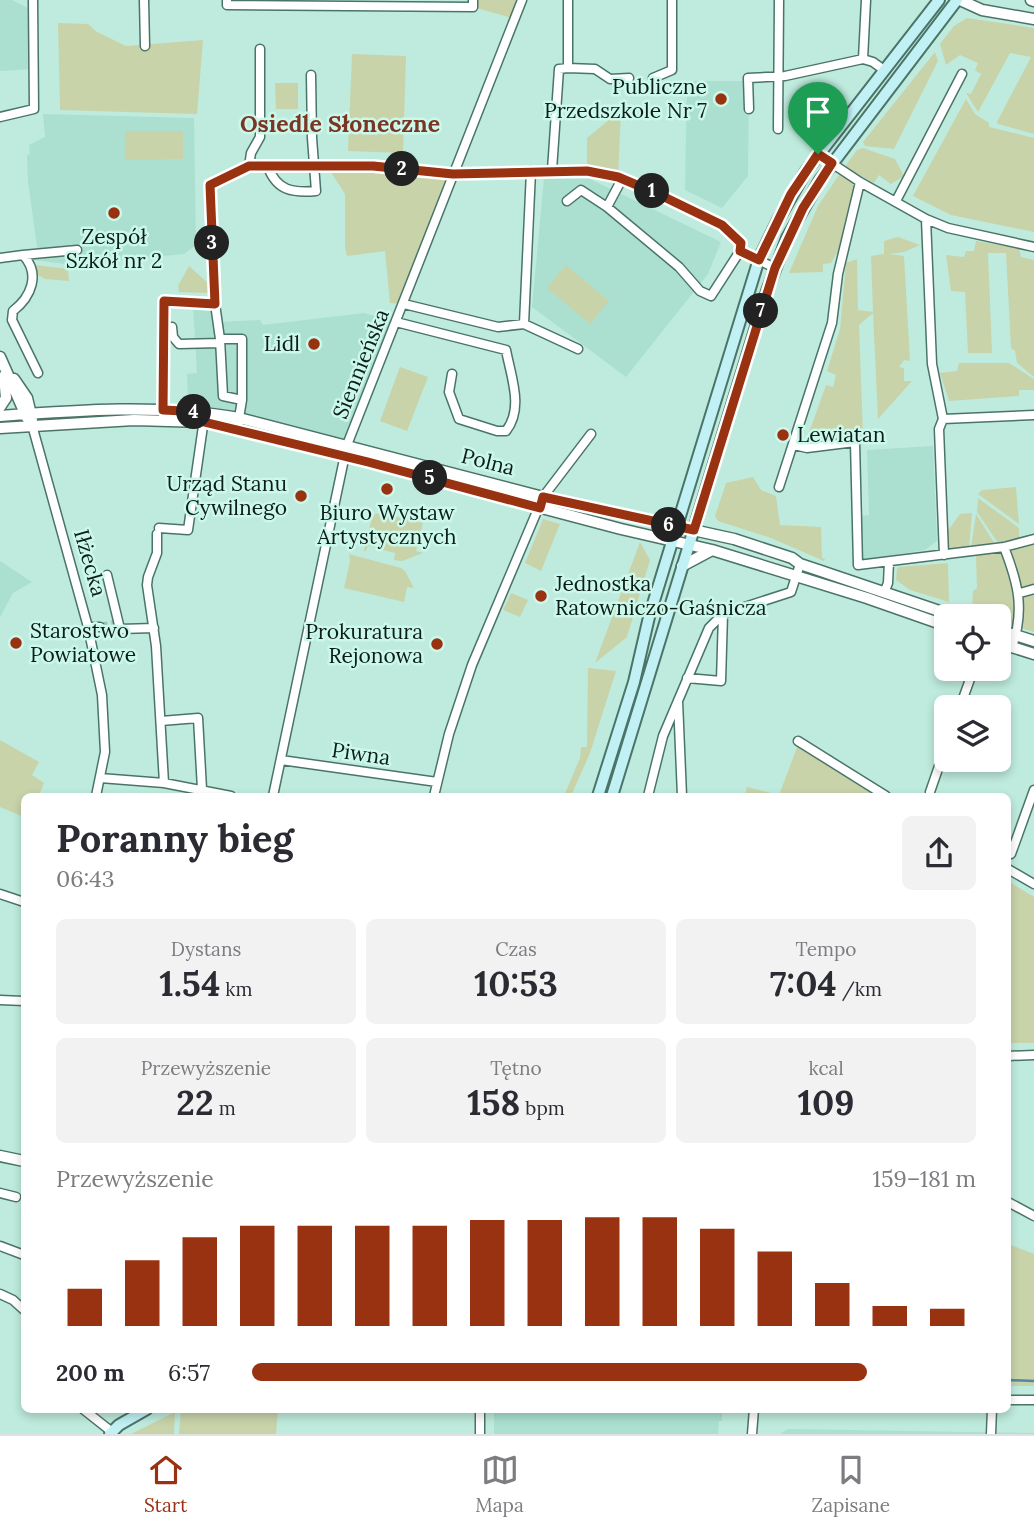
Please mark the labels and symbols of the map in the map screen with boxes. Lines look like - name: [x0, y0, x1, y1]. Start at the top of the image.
- place label: Publiczne Przedszkole Nr 7: [544, 73, 707, 124]
- pin: [788, 82, 848, 154]
- marker: Publiczne Przedszkole Nr 7: [713, 91, 729, 107]
- district label: Osiedle Słoneczne: [240, 109, 440, 138]
- pin: 2: [384, 152, 420, 186]
- pin: 1: [634, 174, 670, 208]
- marker: Zespół Szkół nr 2: [106, 205, 122, 221]
- place label: Zespół Szkół nr 2: [66, 223, 162, 274]
- pin: 3: [194, 226, 230, 260]
- pin: 7: [744, 294, 778, 328]
- street label: Siennieńska: [326, 305, 395, 423]
- place label: Lidl: [264, 330, 300, 357]
- marker: Lidl: [306, 336, 322, 352]
- pin: 4: [176, 394, 212, 430]
- place label: Lewiatan: [797, 421, 886, 448]
- marker: Lewiatan: [775, 427, 791, 443]
- street label: Polna: [459, 442, 518, 481]
- pin: 5: [412, 461, 448, 496]
- place label: Urząd Stanu Cywilnego: [166, 470, 287, 521]
- marker: Biuro Wystaw Artystycznych: [379, 481, 395, 497]
- marker: Urząd Stanu Cywilnego: [293, 488, 309, 504]
- place label: Biuro Wystaw Artystycznych: [316, 499, 457, 550]
- pin: 6: [652, 508, 686, 542]
- street label: Iłżecka: [68, 526, 113, 600]
- place label: Jednostka Ratowniczo-Gaśnicza: [554, 570, 767, 621]
- marker: Jednostka Ratowniczo-Gaśnicza: [533, 588, 549, 604]
- place label: Starostwo Powiatowe: [30, 617, 136, 668]
- place label: Prokuratura Rejonowa: [305, 618, 423, 669]
- marker: Starostwo Powiatowe: [8, 635, 24, 651]
- marker: Prokuratura Rejonowa: [429, 636, 445, 652]
- street label: Piwna: [330, 736, 392, 771]

